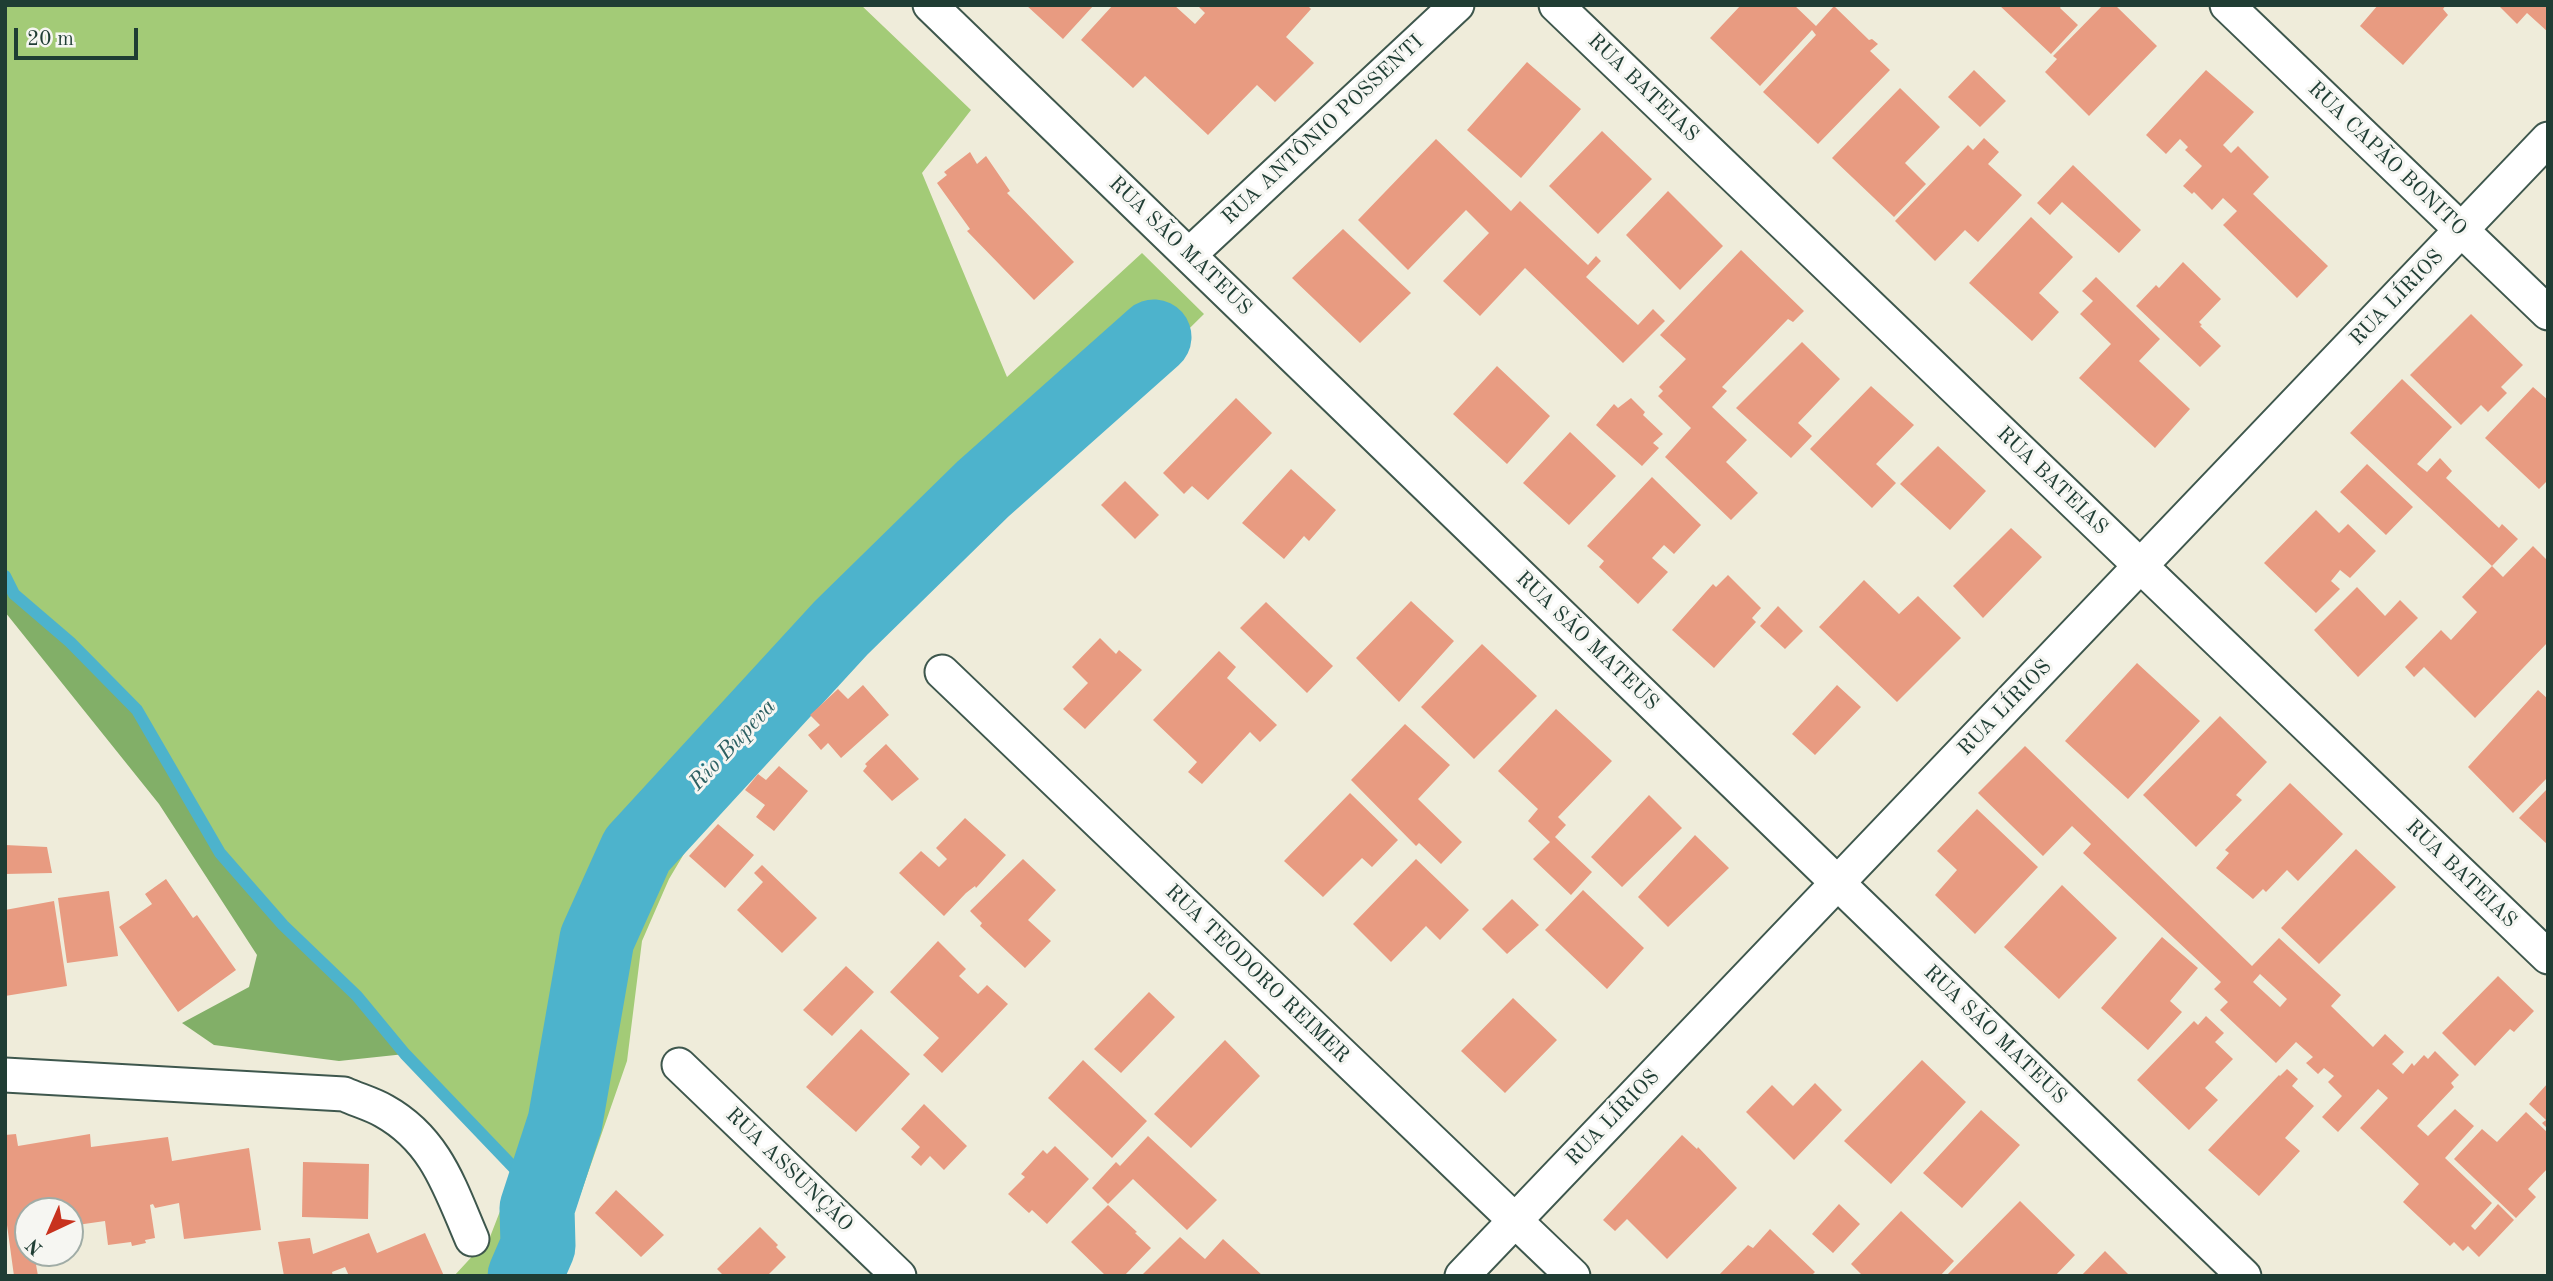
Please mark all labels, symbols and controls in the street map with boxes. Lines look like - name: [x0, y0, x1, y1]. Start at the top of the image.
- scale bar: [18, 14, 142, 58]
- street label: RUA BATEIAS: [1582, 28, 1704, 148]
- text: 20 m: [27, 29, 74, 50]
- street label: RUA ANTÔNIO POSSENTI: [1217, 30, 1429, 230]
- street label: RUA CAPÃO BONITO: [2302, 77, 2472, 241]
- street label: RUA SÃO MATEUS: [1103, 171, 1257, 321]
- street label: RUA LÍRIOS: [2345, 245, 2449, 351]
- street label: RUA BATEIAS: [1991, 421, 2113, 541]
- street label: RUA SÃO MATEUS: [1510, 566, 1664, 716]
- street label: RUA LÍRIOS: [1953, 655, 2057, 761]
- water label: Rio Bupeva: [684, 693, 782, 797]
- street label: RUA BATEIAS: [2400, 814, 2522, 934]
- street label: RUA TEODORO REIMER: [1160, 879, 1354, 1069]
- street label: RUA SÃO MATEUS: [1918, 960, 2072, 1110]
- street label: RUA LÍRIOS: [1561, 1065, 1665, 1171]
- street label: RUA ASSUNÇÃO: [720, 1103, 858, 1237]
- north arrow: [14, 1197, 84, 1267]
- text: N: [24, 1234, 47, 1258]

